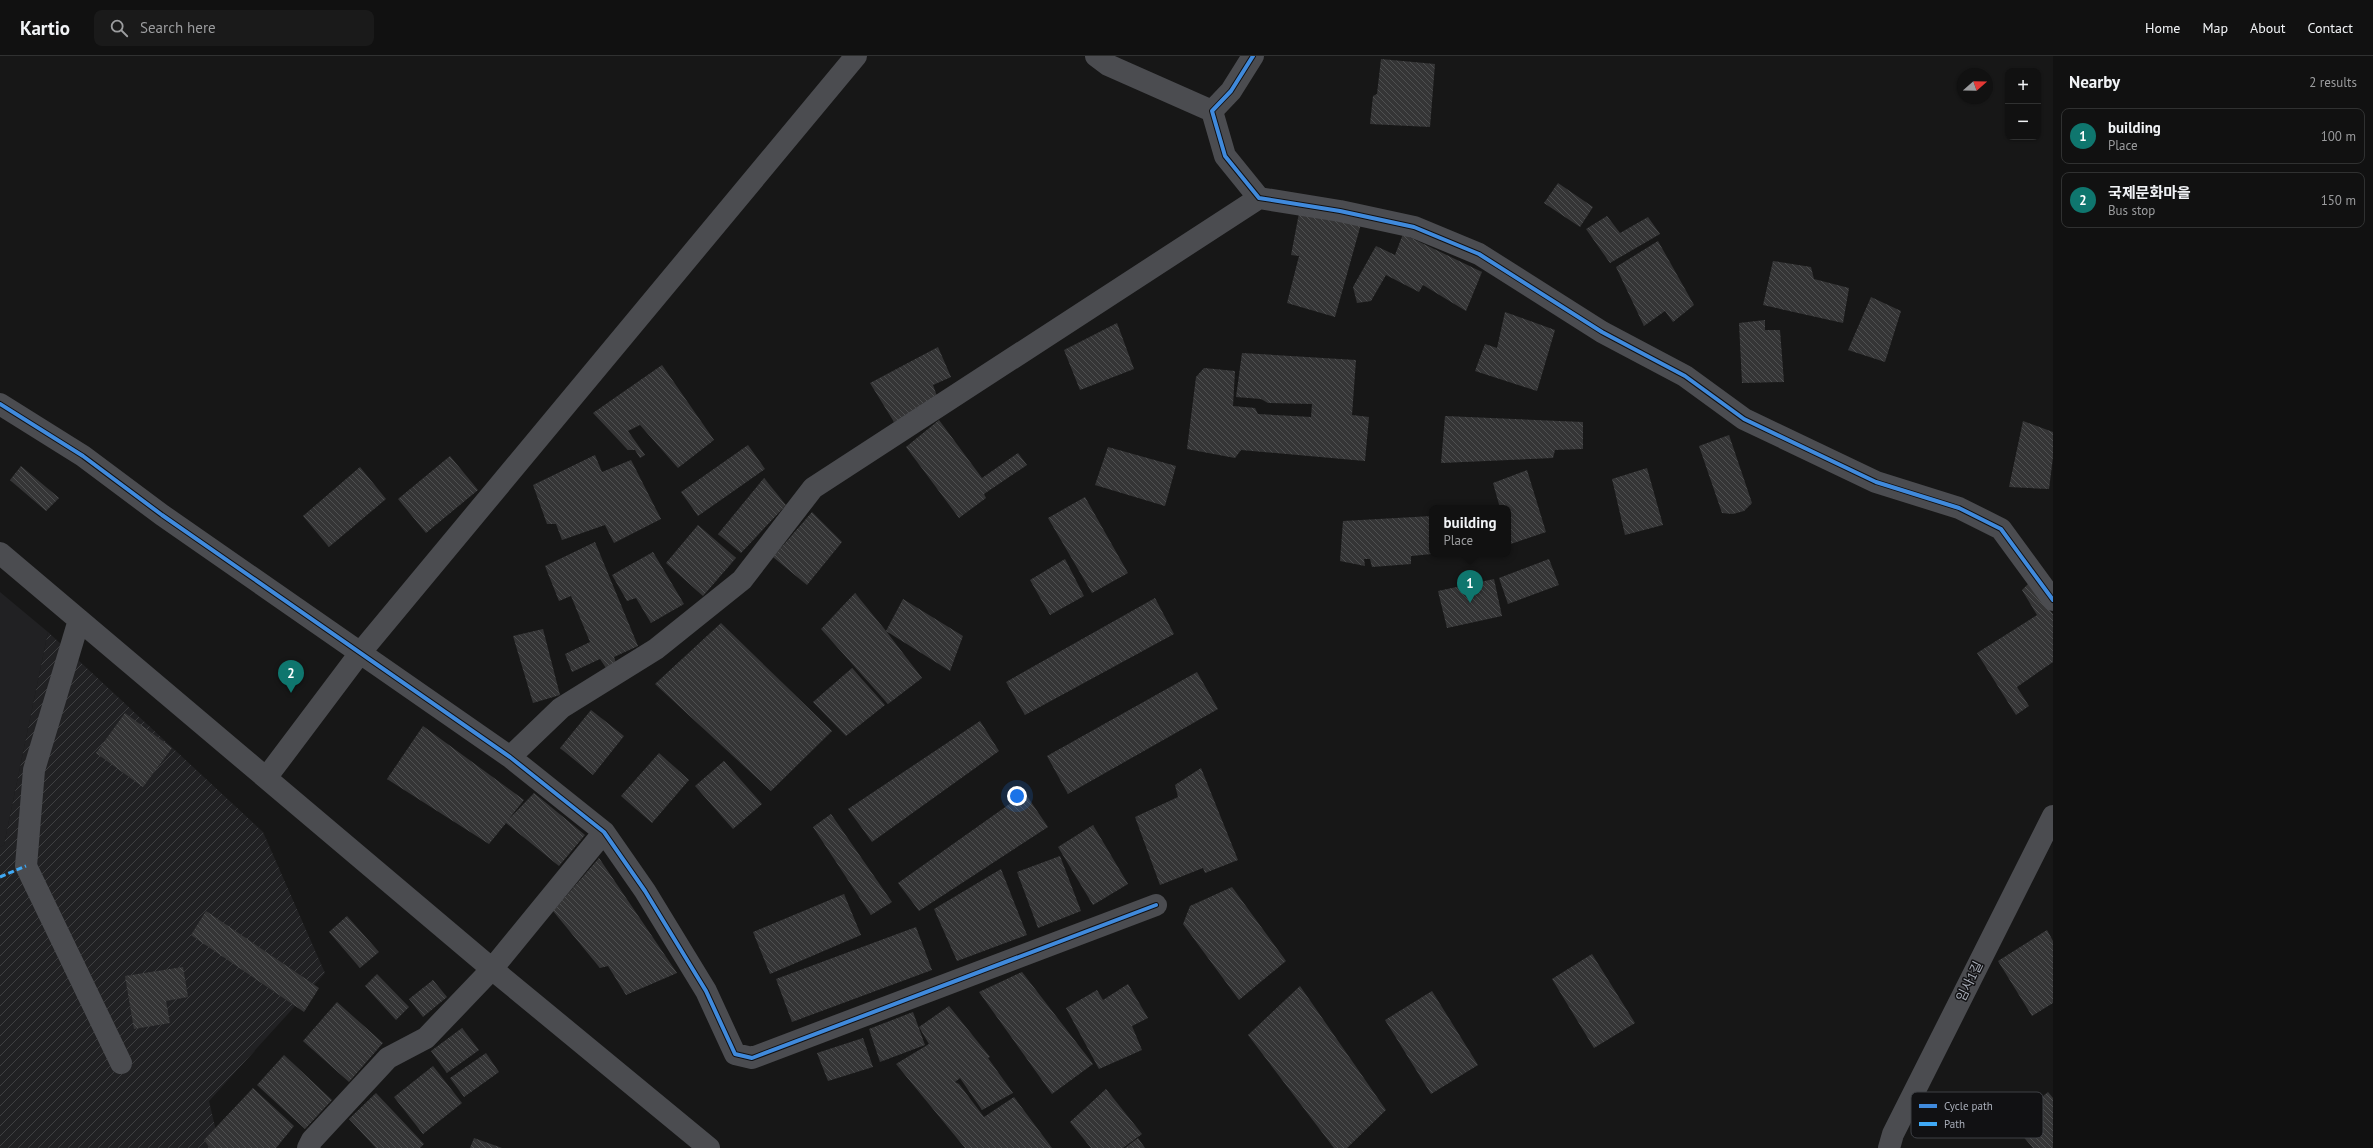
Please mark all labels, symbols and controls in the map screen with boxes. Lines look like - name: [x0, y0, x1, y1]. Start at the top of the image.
- search box: [94, 10, 374, 46]
- text: Kartio: [20, 16, 70, 40]
- icon: search: [108, 17, 130, 39]
- text: Search here: [140, 18, 216, 37]
- text: Home: [2145, 19, 2180, 37]
- text: Map: [2202, 19, 2228, 37]
- text: About: [2250, 19, 2286, 37]
- text: Contact: [2308, 19, 2353, 37]
- north arrow: [1957, 68, 1993, 104]
- map controls: [2005, 68, 2041, 140]
- button: +: [2005, 68, 2041, 104]
- text: Nearby: [2069, 71, 2120, 93]
- text: 2 results: [2309, 74, 2357, 91]
- button: −: [2005, 104, 2041, 140]
- text: building: [2108, 118, 2161, 137]
- text: 1: [2079, 128, 2087, 145]
- text: 100 m: [2321, 128, 2356, 145]
- text: Place: [2108, 137, 2138, 154]
- text: 국제문화마을: [2108, 183, 2191, 202]
- text: 2: [2079, 192, 2087, 209]
- text: 150 m: [2321, 192, 2356, 209]
- text: Bus stop: [2108, 202, 2155, 219]
- popup: [1429, 505, 1511, 557]
- text: building: [1444, 513, 1496, 532]
- text: Place: [1444, 532, 1473, 549]
- pin: 1: [1457, 570, 1483, 603]
- pin: 2: [278, 660, 304, 693]
- your location: [1007, 786, 1027, 806]
- street label: 임사1길: [1952, 958, 1987, 1004]
- legend: [1911, 1092, 2043, 1138]
- text: Cycle path: [1944, 1099, 1993, 1113]
- text: Path: [1944, 1117, 1965, 1131]

